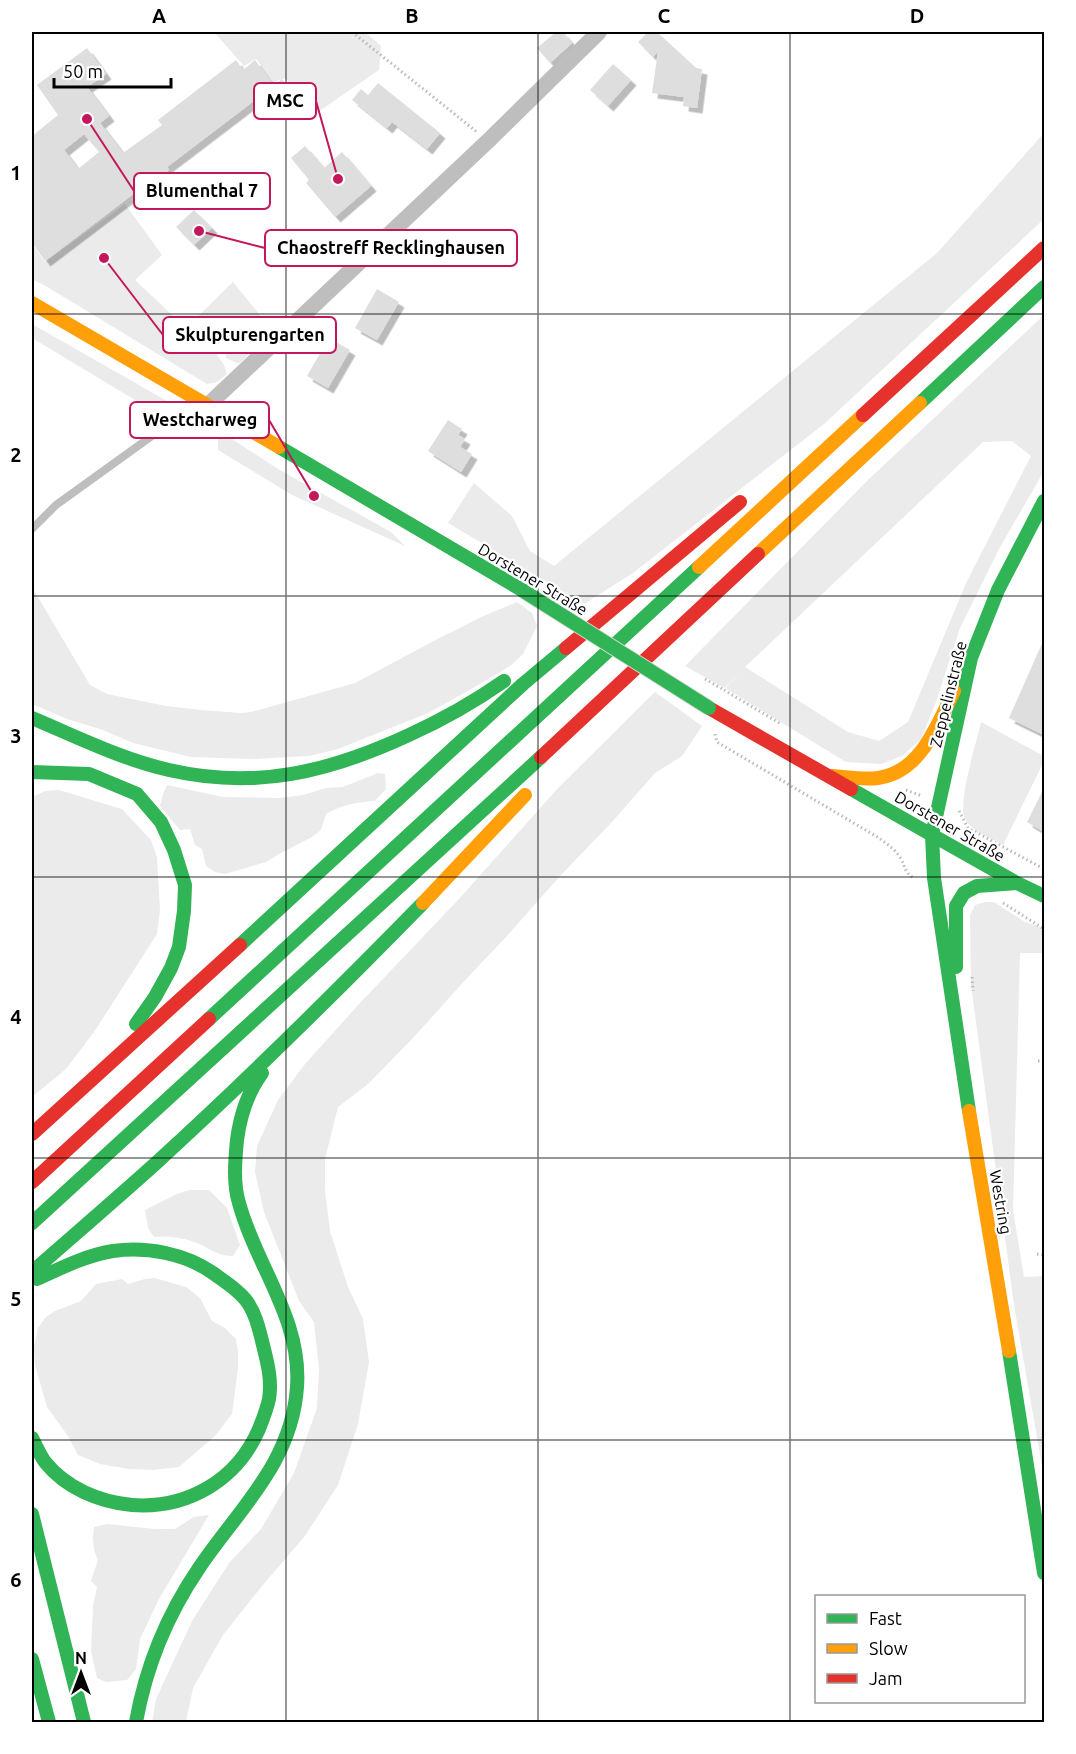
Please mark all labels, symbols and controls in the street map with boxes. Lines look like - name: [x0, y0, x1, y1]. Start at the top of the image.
- text: A: [152, 4, 166, 27]
- text: B: [405, 4, 419, 27]
- text: C: [658, 4, 671, 27]
- text: D: [910, 4, 924, 27]
- scale bar: [54, 51, 171, 89]
- text: 50 m: [63, 61, 103, 81]
- callout: MSC: [254, 83, 316, 119]
- text: MSC: [266, 90, 304, 110]
- text: 1: [10, 161, 22, 184]
- callout: Blumenthal 7: [134, 173, 270, 209]
- text: Blumenthal 7: [146, 180, 258, 200]
- callout: Chaostreff Recklinghausen: [265, 230, 517, 266]
- text: Chaostreff Recklinghausen: [277, 237, 505, 257]
- callout: Skulpturengarten: [163, 317, 336, 353]
- text: Skulpturengarten: [175, 324, 325, 344]
- callout: Westcharweg: [130, 402, 269, 438]
- text: Westcharweg: [143, 409, 257, 429]
- text: 2: [10, 443, 22, 466]
- street label: Dorstener Straße: [475, 539, 591, 619]
- street label: Zeppelinstraße: [926, 639, 970, 749]
- text: 3: [10, 724, 22, 747]
- street label: Dorstener Straße: [892, 787, 1008, 865]
- text: 4: [10, 1005, 22, 1028]
- street label: Westring: [986, 1168, 1016, 1236]
- text: 5: [10, 1287, 22, 1310]
- text: 6: [10, 1568, 22, 1591]
- legend: [815, 1595, 1025, 1703]
- text: Fast: [869, 1608, 902, 1628]
- text: Slow: [869, 1638, 908, 1658]
- north arrow: [51, 1643, 111, 1703]
- text: N: [75, 1649, 87, 1667]
- text: Jam: [869, 1668, 903, 1688]

